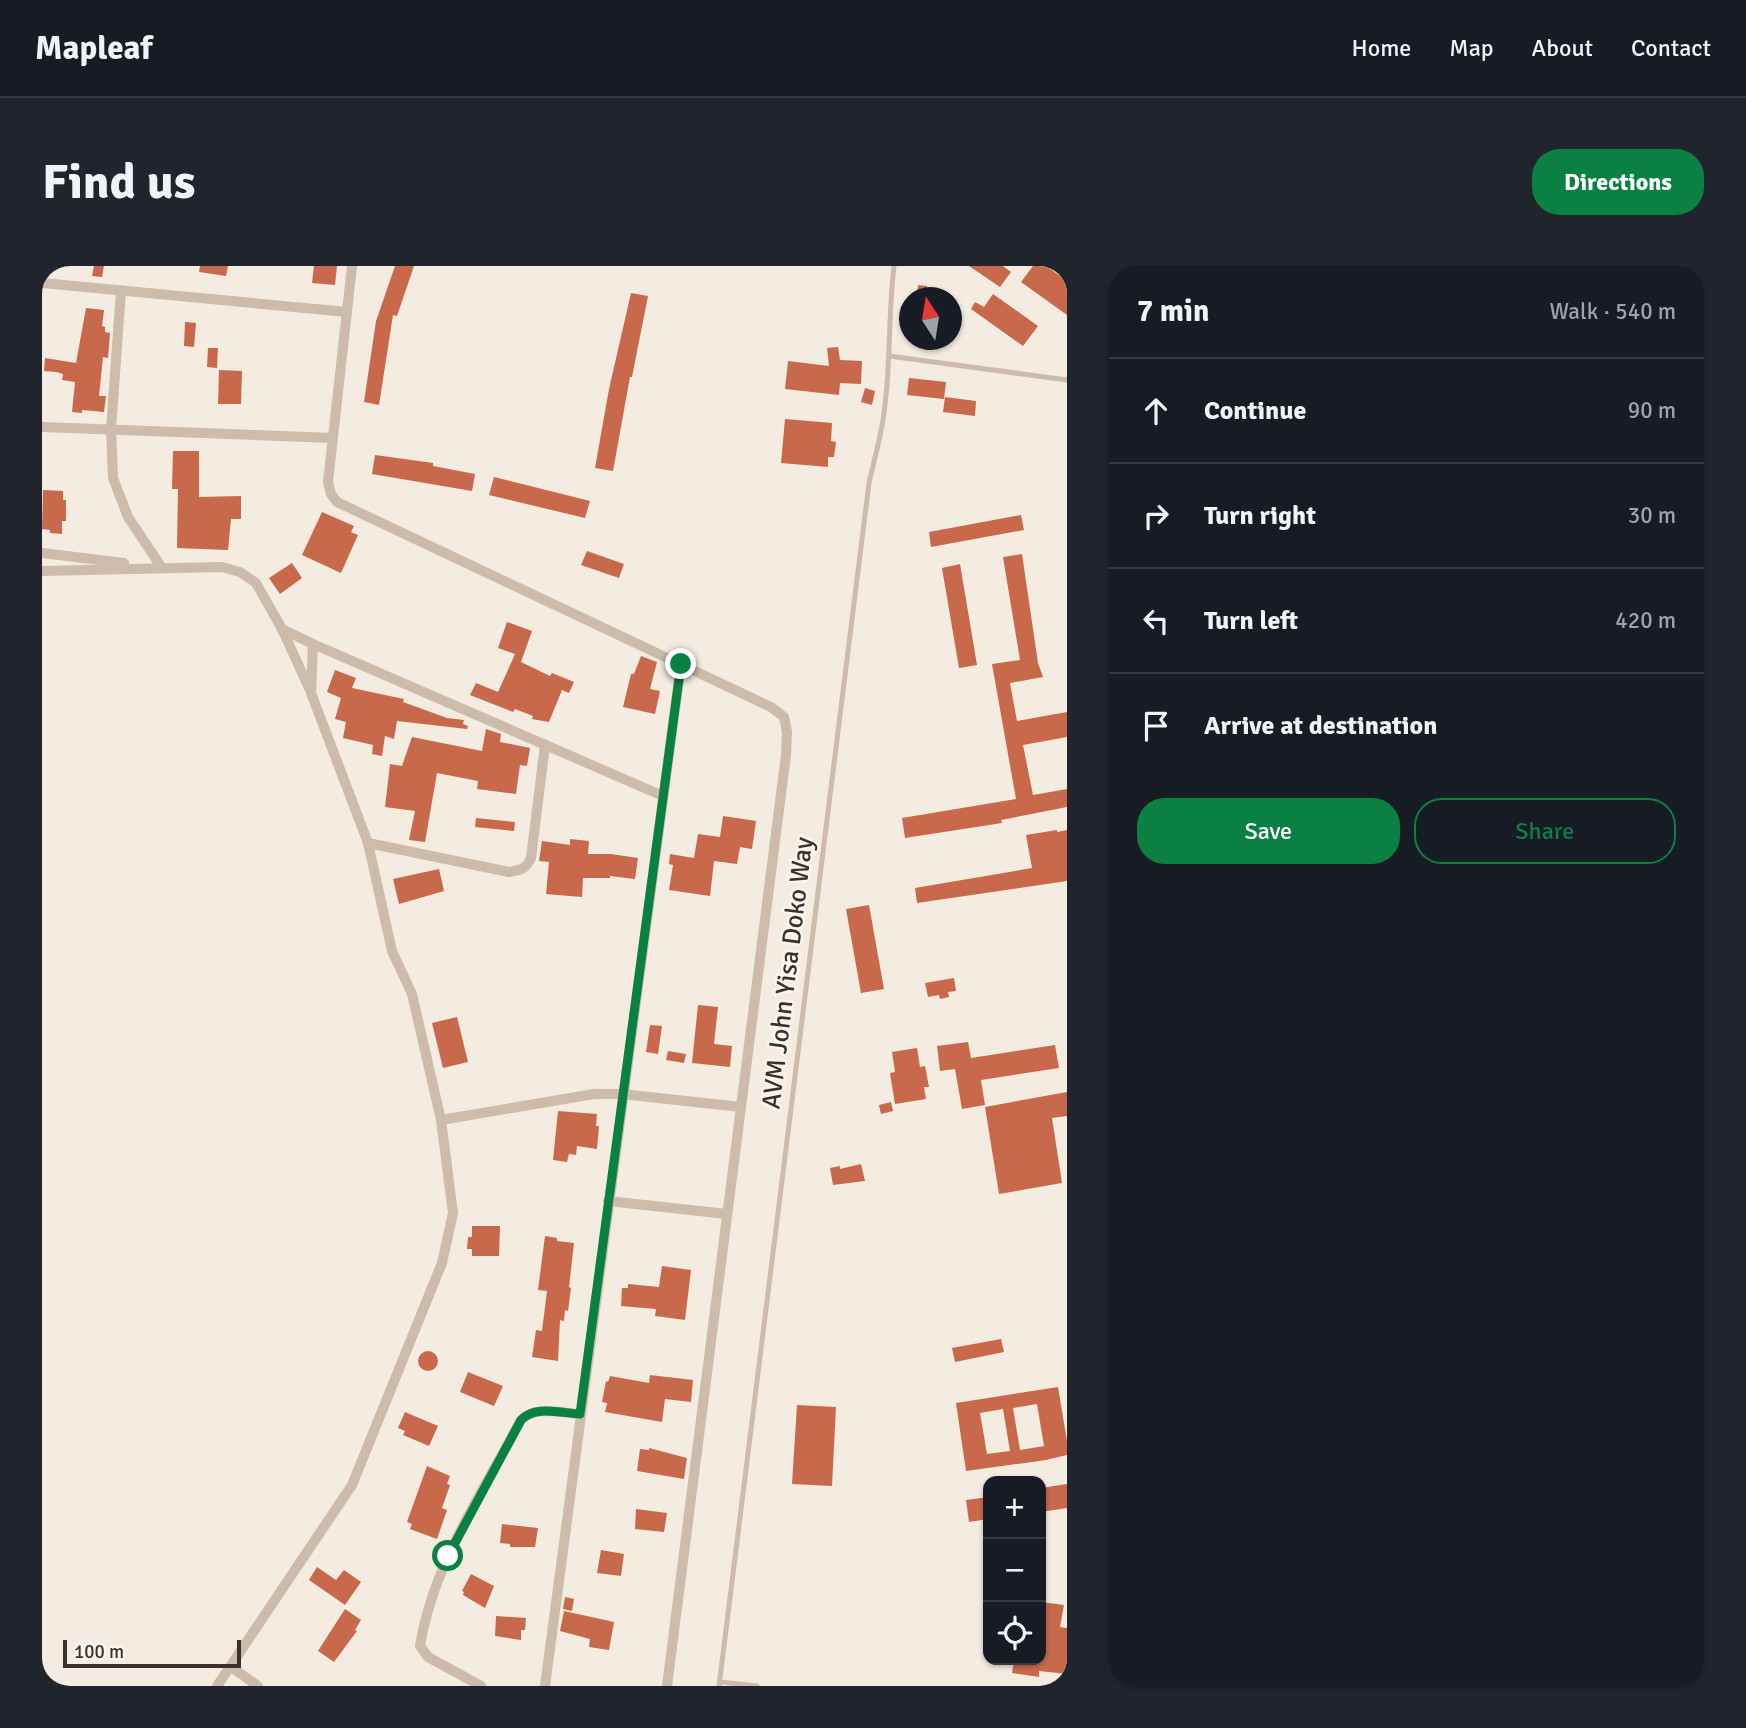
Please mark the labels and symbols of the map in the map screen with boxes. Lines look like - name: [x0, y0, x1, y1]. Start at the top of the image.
- north arrow: [899, 287, 962, 350]
- route end: [665, 648, 696, 679]
- street label: AVM John Yisa Doko Way: [755, 835, 821, 1111]
- route start: [432, 1540, 463, 1571]
- scale bar: [63, 1637, 242, 1669]

